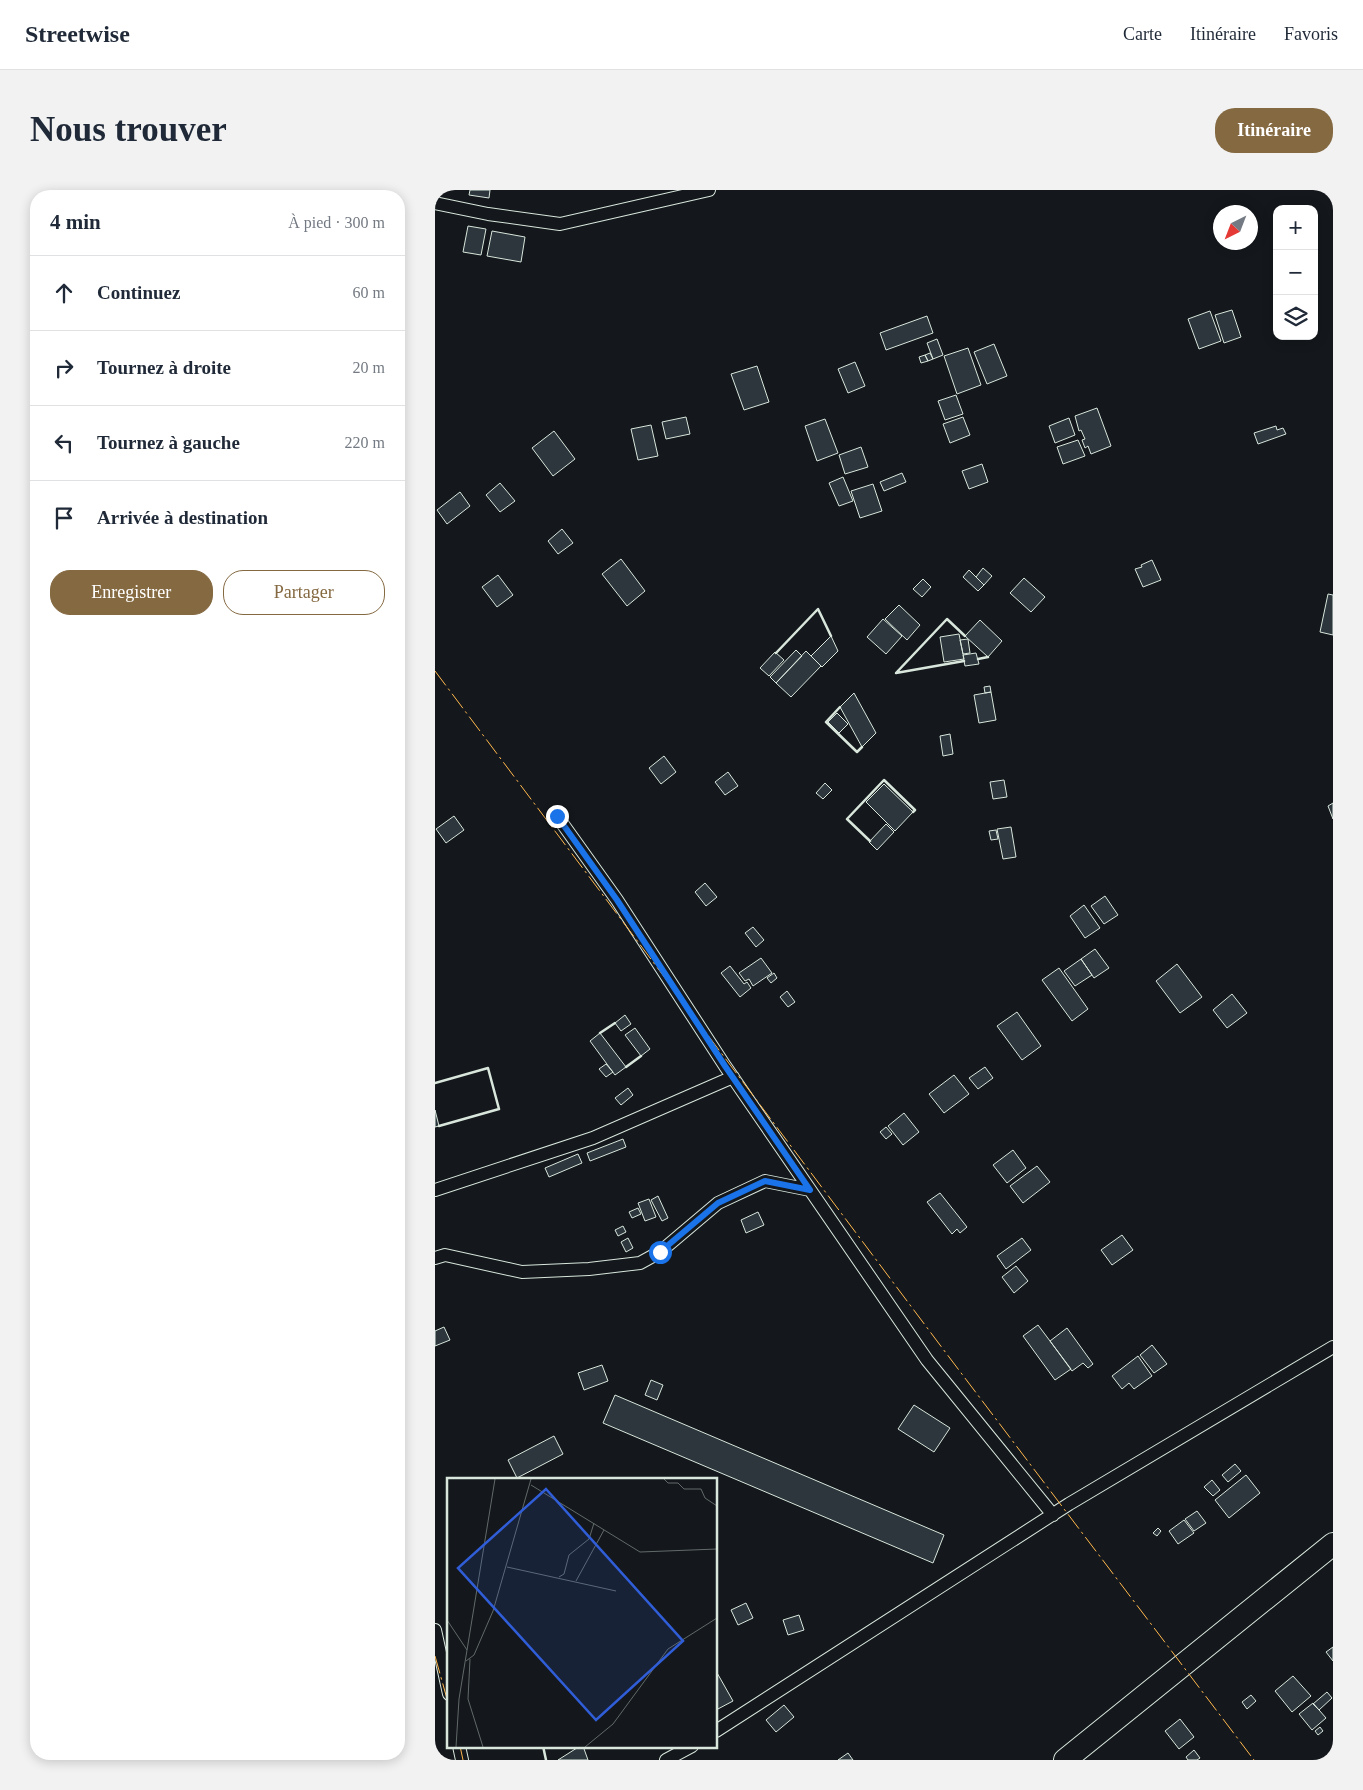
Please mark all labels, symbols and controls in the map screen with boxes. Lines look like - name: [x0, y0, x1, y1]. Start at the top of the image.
- text: Streetwise: [25, 21, 130, 47]
- text: Carte: [1123, 24, 1162, 44]
- text: Itinéraire: [1190, 24, 1256, 44]
- text: Favoris: [1284, 24, 1338, 44]
- button: Itinéraire: [1215, 108, 1333, 153]
- text: Nous trouver: [30, 110, 227, 149]
- north arrow: [1213, 205, 1258, 250]
- map controls: [1273, 205, 1318, 340]
- button: +: [1273, 205, 1318, 250]
- text: 4 min: [50, 210, 101, 234]
- text: À pied · 300 m: [288, 214, 385, 231]
- button: −: [1273, 250, 1318, 295]
- icon: ahead: [50, 279, 78, 307]
- text: Continuez: [97, 282, 180, 303]
- text: 60 m: [353, 284, 385, 301]
- button: layers: [1273, 295, 1318, 340]
- icon: right: [50, 354, 78, 382]
- text: Tournez à droite: [97, 357, 231, 378]
- text: 20 m: [353, 359, 385, 376]
- icon: left: [50, 429, 78, 457]
- text: Tournez à gauche: [97, 432, 240, 453]
- text: 220 m: [345, 434, 385, 451]
- icon: arrive: [50, 504, 78, 532]
- text: Arrivée à destination: [97, 507, 268, 528]
- button: Enregistrer: [50, 570, 213, 615]
- button: Partager: [223, 570, 385, 615]
- route end: [546, 805, 569, 828]
- route start: [649, 1241, 672, 1264]
- inset map: [447, 1478, 717, 1748]

